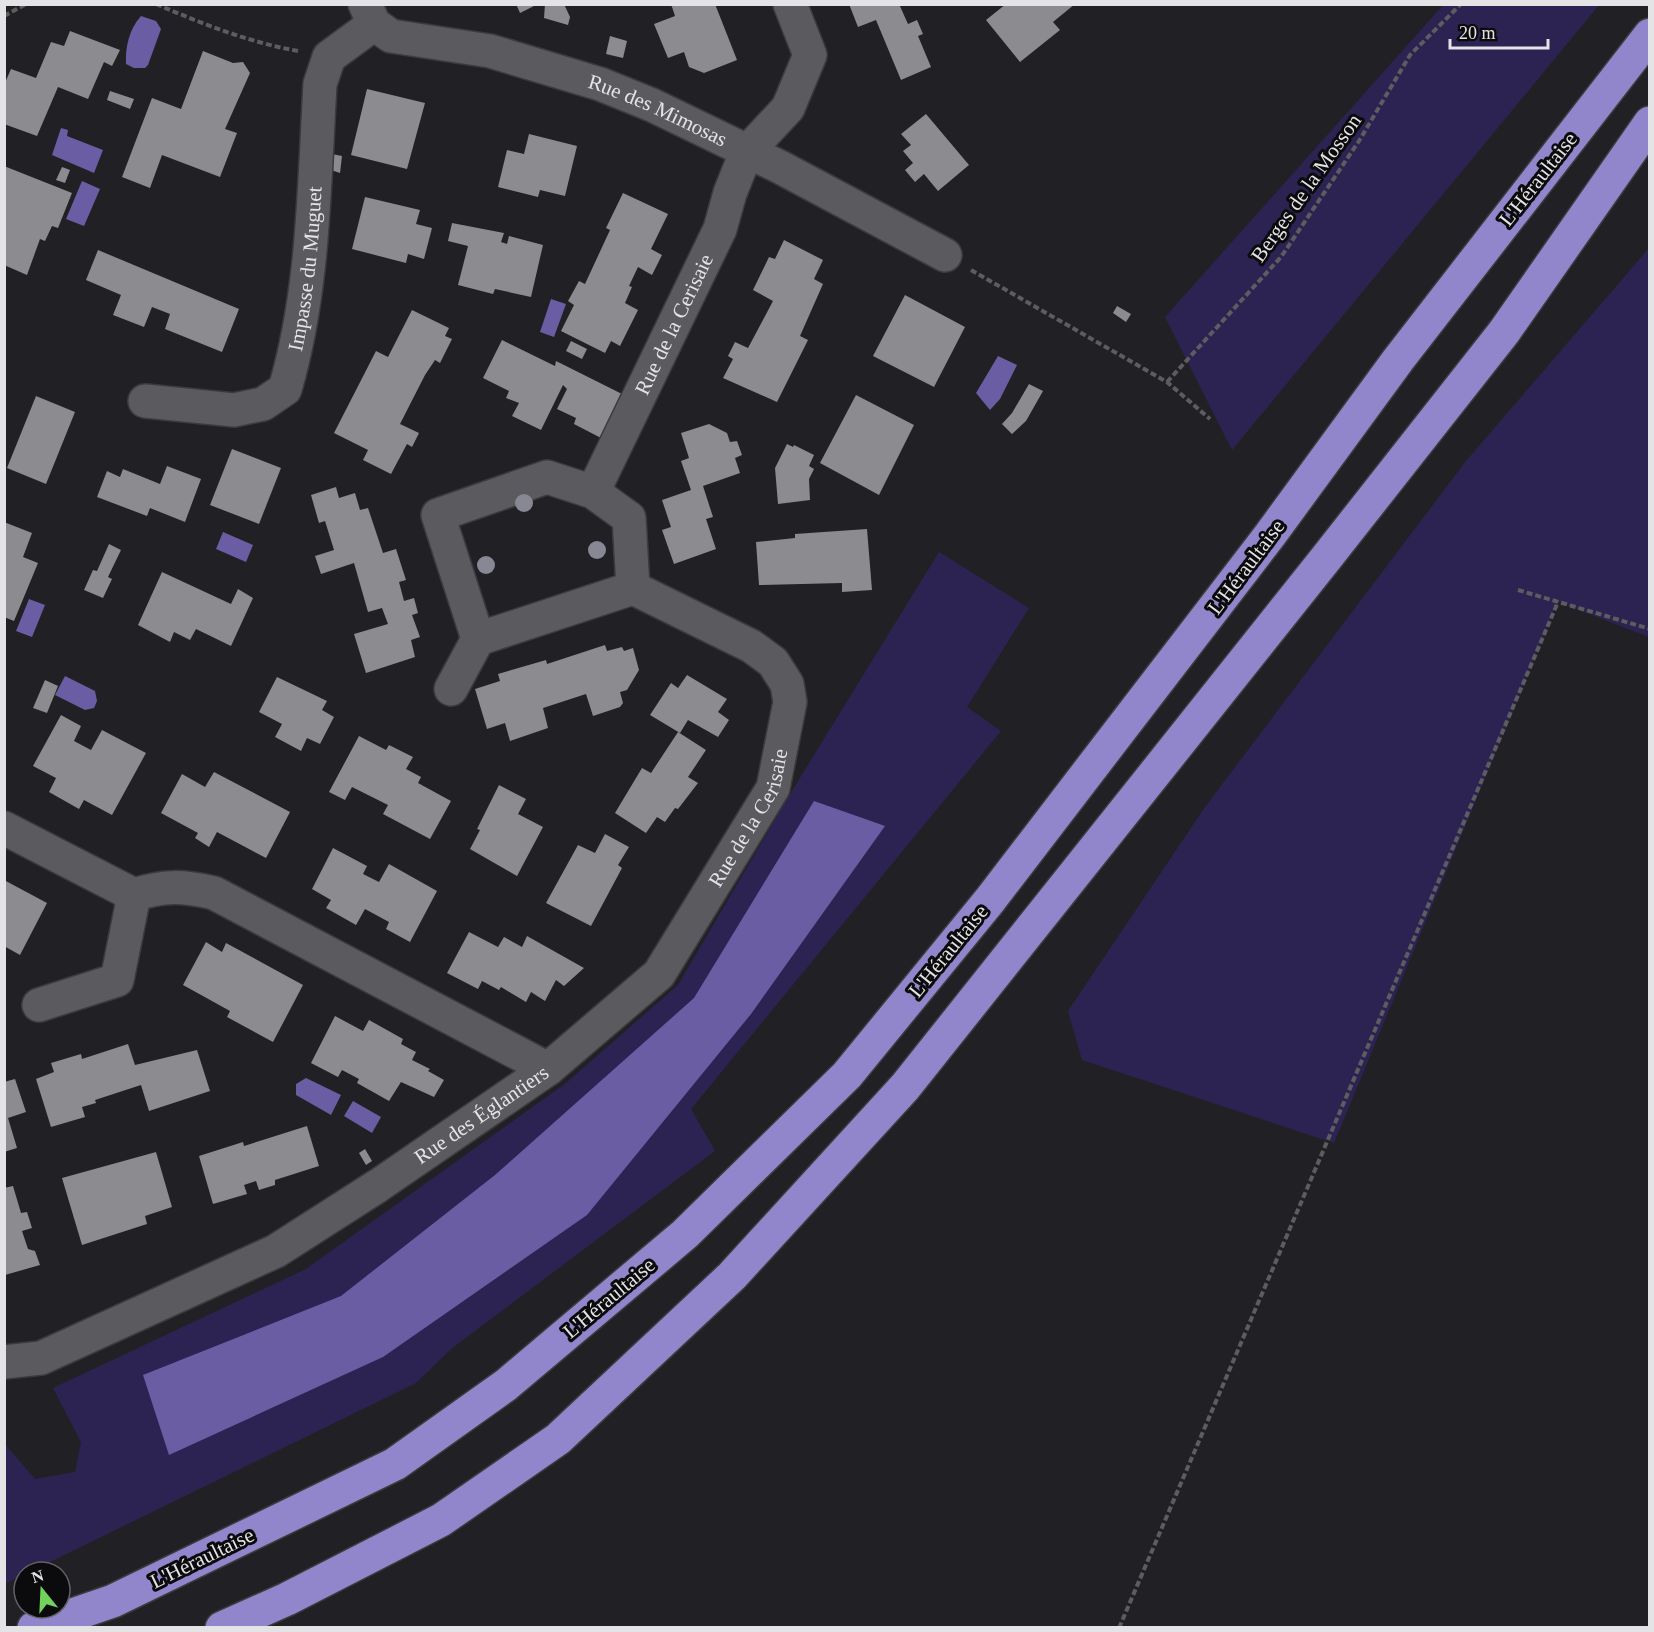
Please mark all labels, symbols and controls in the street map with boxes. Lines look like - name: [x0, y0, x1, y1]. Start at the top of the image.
- scale bar: [1450, 12, 1548, 50]
- text: 20 m: [1459, 23, 1496, 43]
- street label: Rue des Mimosas: [586, 69, 731, 152]
- street label: Berges de la Mosson: [1246, 109, 1366, 267]
- street label: L'Héraultaise: [1494, 127, 1582, 231]
- street label: Impasse du Muguet: [283, 186, 327, 353]
- street label: Rue de la Cerisaie: [630, 250, 718, 399]
- street label: L'Héraultaise: [1203, 515, 1289, 619]
- street label: Rue de la Cerisaie: [703, 747, 792, 891]
- street label: L'Héraultaise: [903, 900, 993, 1002]
- street label: Rue des Églantiers: [410, 1060, 553, 1169]
- street label: L'Héraultaise: [558, 1253, 660, 1343]
- street label: L'Héraultaise: [146, 1523, 258, 1593]
- north arrow: [12, 1560, 72, 1620]
- text: N: [29, 1566, 46, 1586]

